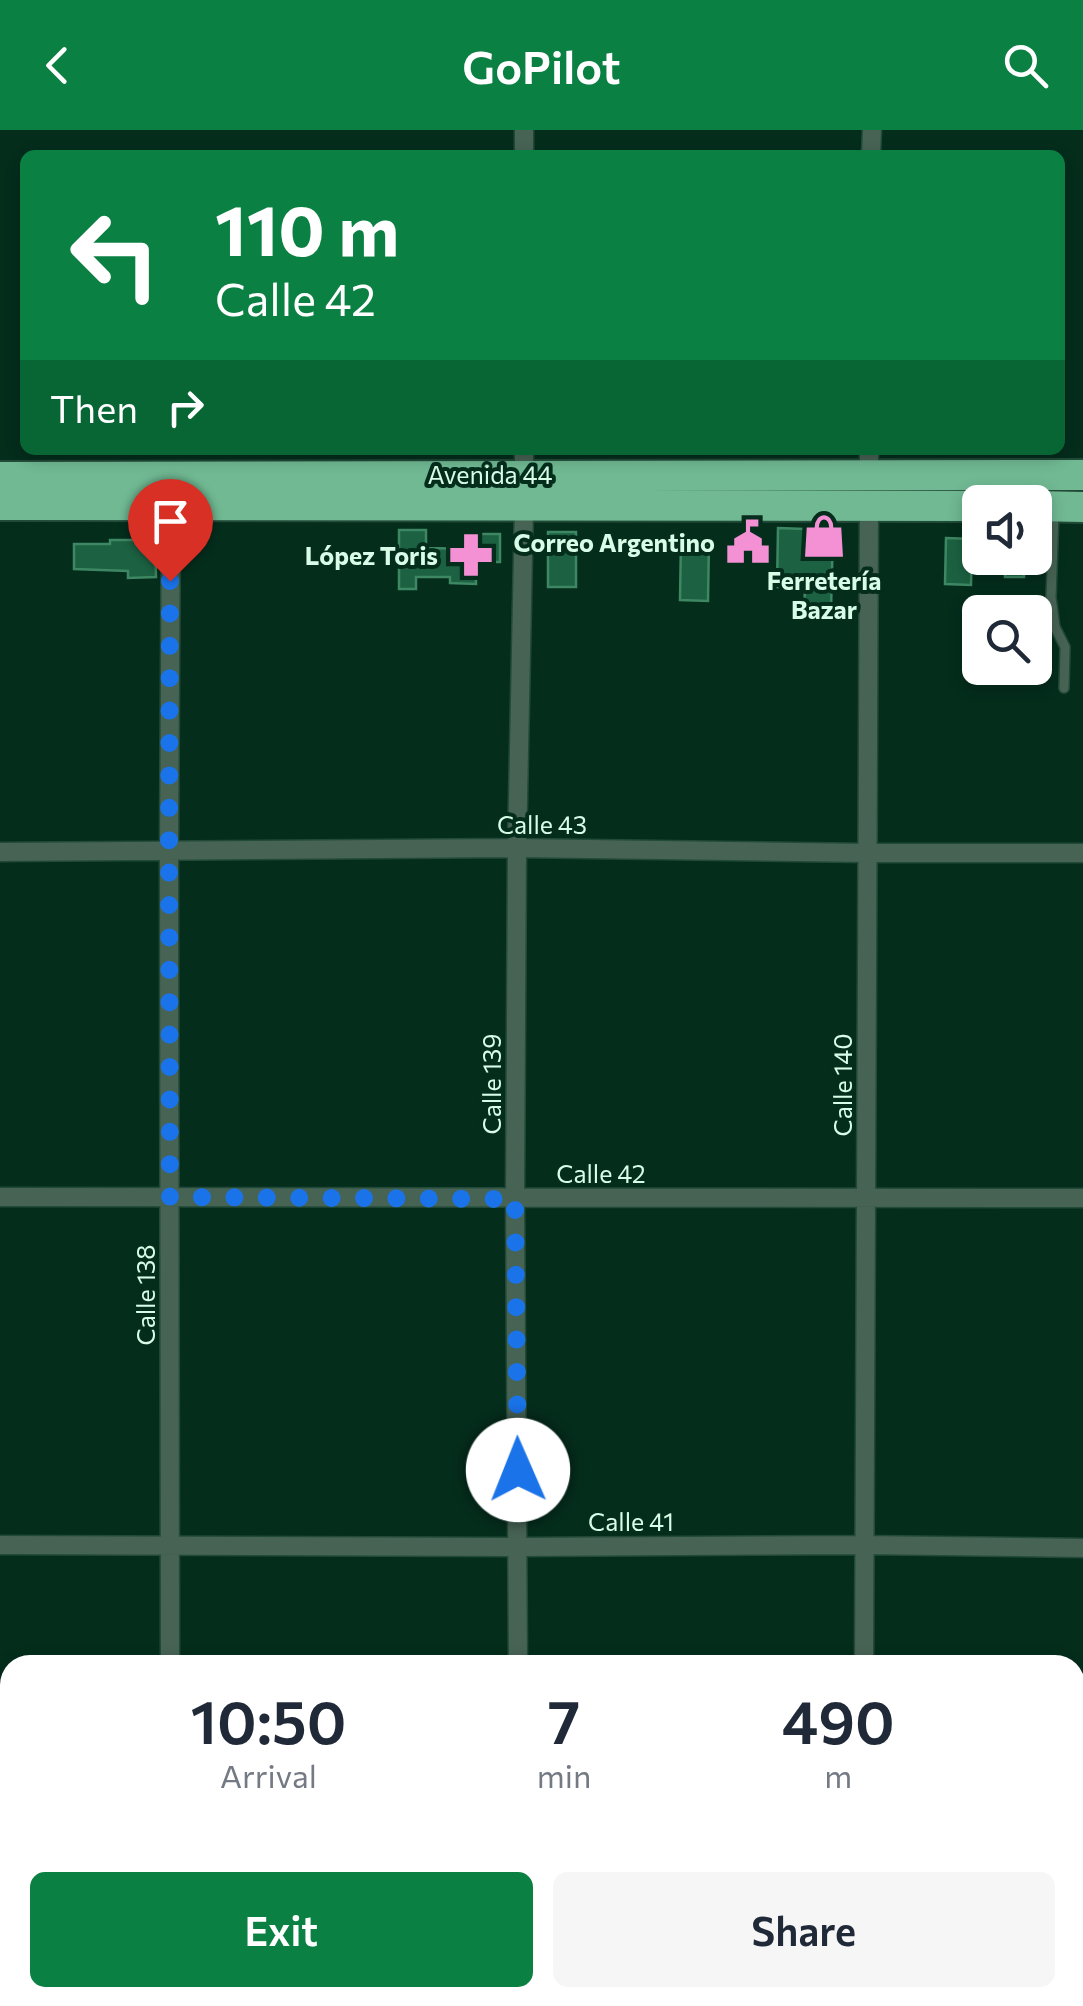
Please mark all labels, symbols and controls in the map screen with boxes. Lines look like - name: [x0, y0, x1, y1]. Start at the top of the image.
- icon: back: [30, 38, 85, 93]
- text: GoPilot: [462, 38, 621, 93]
- icon: search: [998, 38, 1053, 93]
- text: 110 m: [215, 185, 399, 270]
- icon: left: [50, 190, 180, 320]
- text: Calle 42: [215, 270, 376, 325]
- icon: right: [158, 380, 213, 435]
- text: Then: [50, 384, 138, 431]
- street label: Avenida 44: [428, 459, 552, 489]
- pin: [128, 479, 213, 582]
- map controls: [962, 485, 1052, 685]
- button: sound: [962, 485, 1052, 575]
- icon: arrive: [143, 494, 198, 549]
- shop icon: Ferretería Bazar: [800, 512, 848, 560]
- public building icon: Correo Argentino: [724, 518, 772, 566]
- place label: Correo Argentino: [514, 527, 715, 557]
- pharmacy icon: López Toris: [447, 531, 495, 579]
- place label: López Toris: [305, 540, 438, 570]
- place label: Ferretería Bazar: [767, 565, 881, 624]
- button: search: [962, 595, 1052, 685]
- street label: Calle 43: [497, 809, 587, 839]
- street label: Calle 139: [476, 1033, 506, 1135]
- street label: Calle 140: [827, 1034, 857, 1136]
- street label: Calle 42: [556, 1158, 646, 1188]
- street label: Calle 138: [130, 1244, 160, 1346]
- position arrow: [466, 1418, 570, 1522]
- street label: Calle 41: [588, 1506, 674, 1536]
- text: 10:50: [190, 1683, 346, 1756]
- text: 7: [548, 1683, 580, 1756]
- text: 490: [782, 1683, 895, 1756]
- text: Arrival: [220, 1755, 317, 1795]
- text: min: [537, 1755, 591, 1795]
- text: m: [824, 1755, 852, 1795]
- button: Exit: [30, 1872, 533, 1987]
- button: Share: [553, 1872, 1055, 1987]

